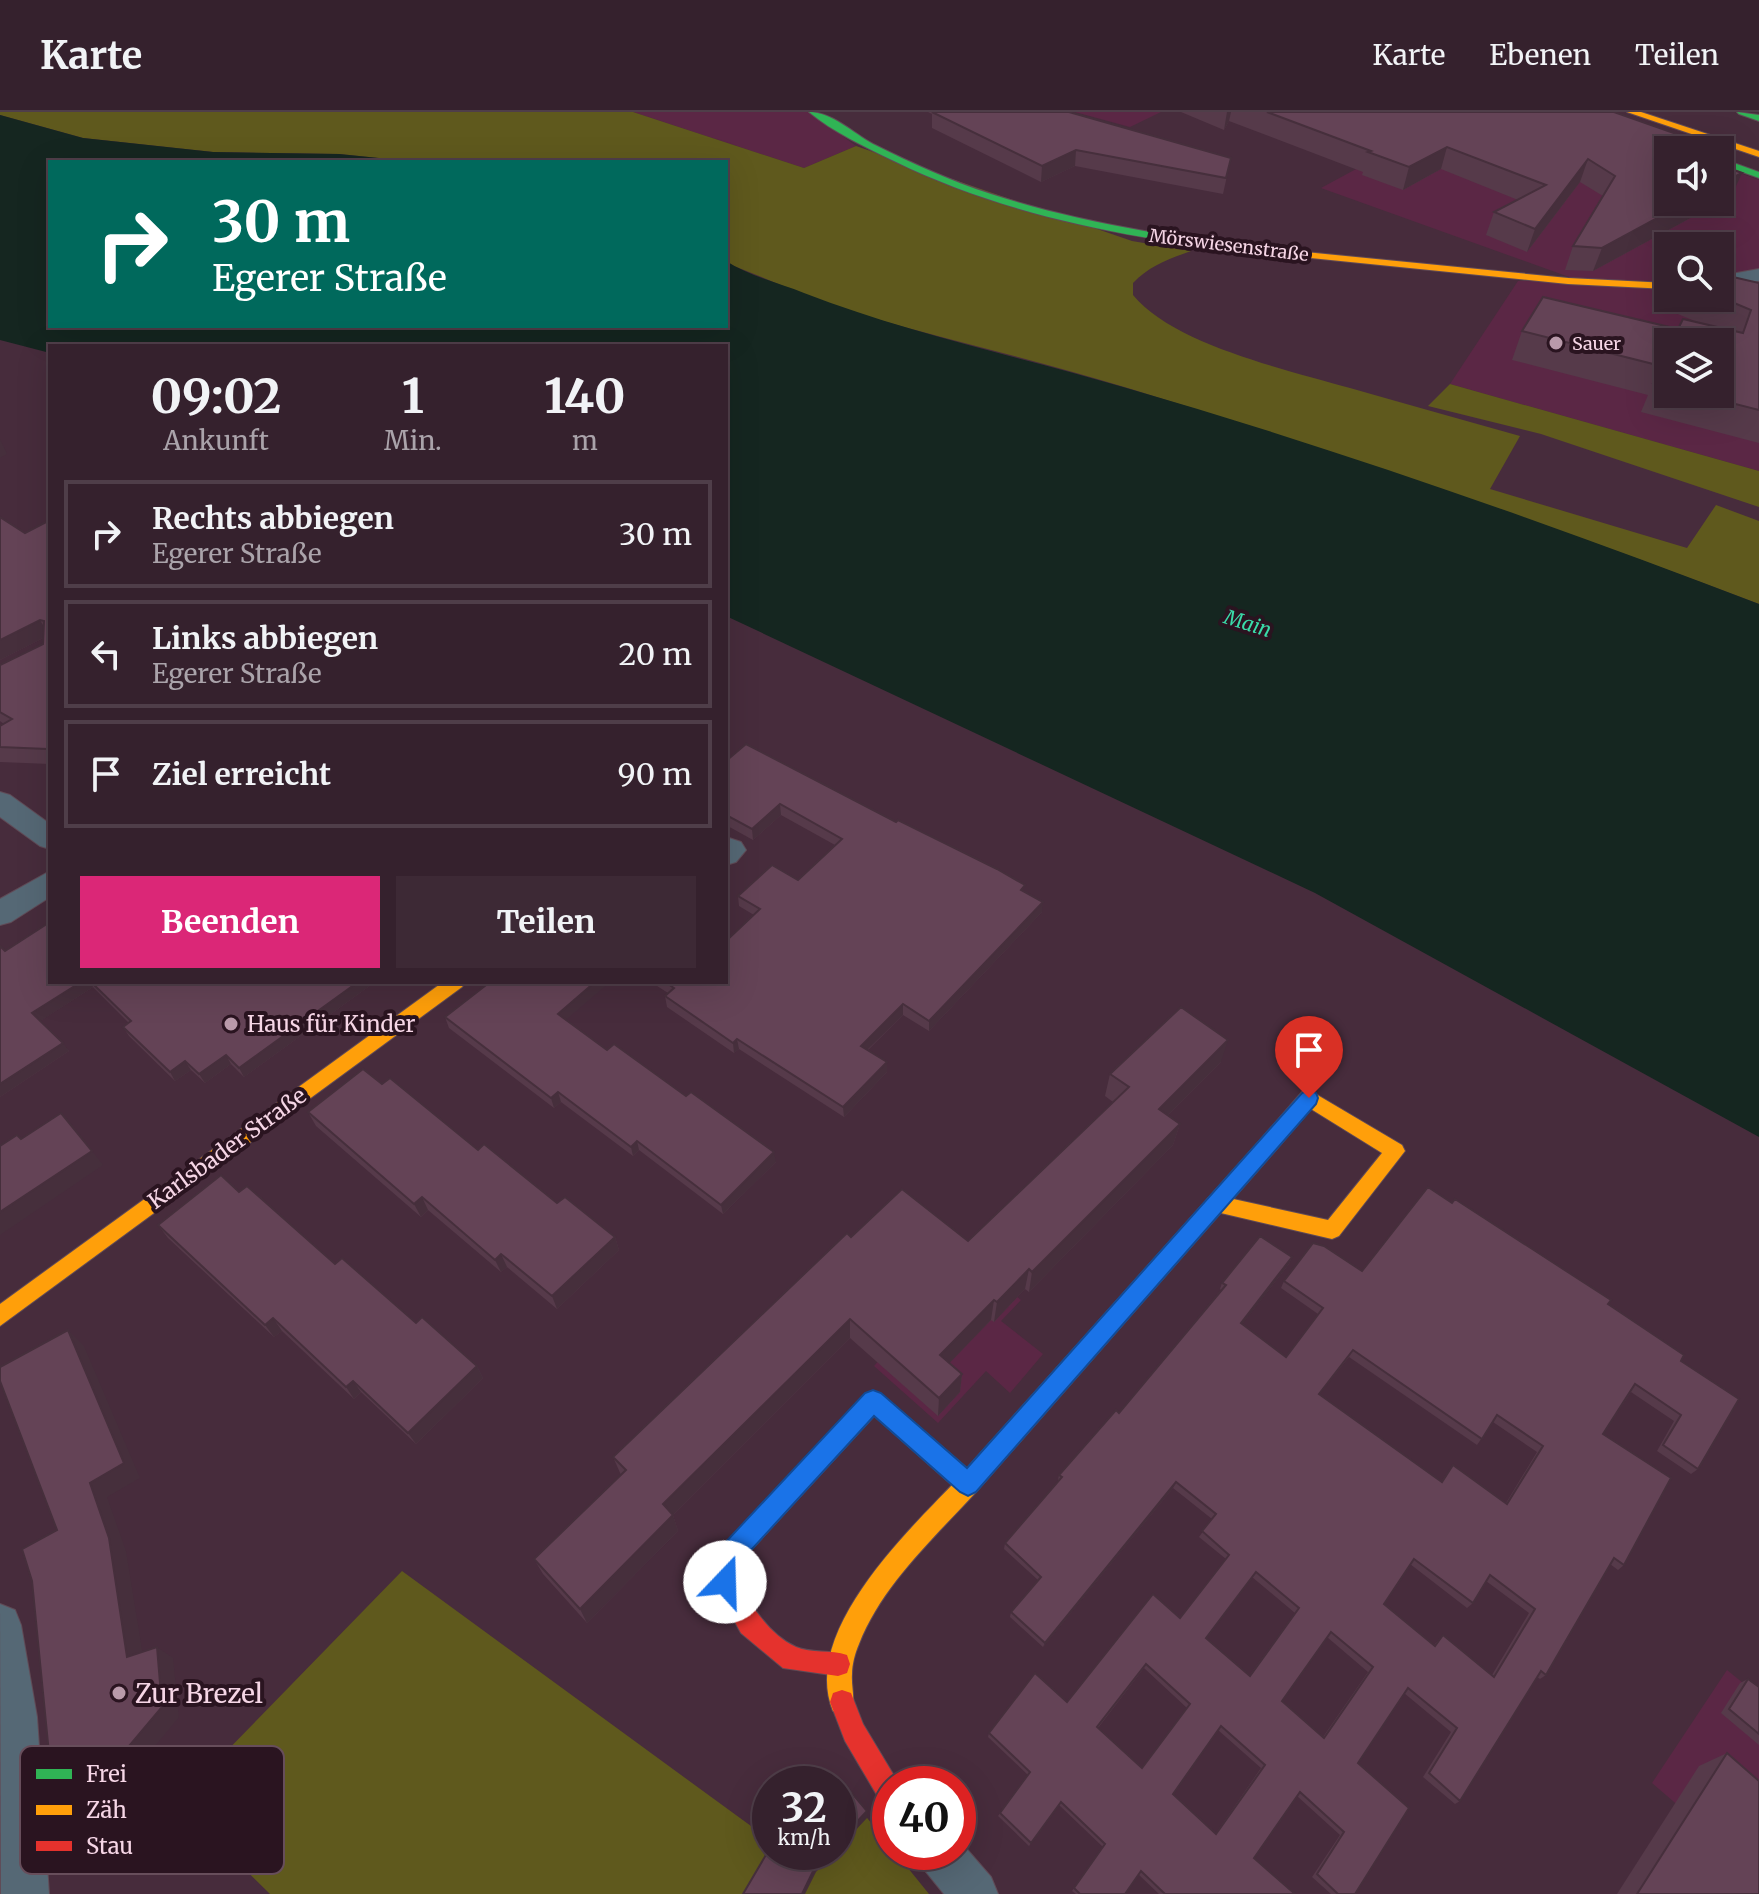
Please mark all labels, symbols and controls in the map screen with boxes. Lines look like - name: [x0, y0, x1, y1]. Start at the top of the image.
- text: Karte: [40, 32, 142, 79]
- text: Karte: [1373, 37, 1445, 73]
- text: Ebenen: [1489, 37, 1591, 73]
- text: Teilen: [1635, 37, 1719, 73]
- map controls: [1654, 136, 1734, 408]
- button: sound: [1654, 136, 1734, 216]
- text: 30 m: [212, 187, 350, 257]
- icon: right: [80, 192, 184, 296]
- street label: Mörswiesenstraße: [1148, 224, 1310, 266]
- button: search: [1654, 232, 1734, 312]
- text: Egerer Straße: [212, 256, 447, 301]
- button: layers: [1654, 328, 1734, 408]
- place label: Sauer: [1572, 332, 1621, 355]
- marker: Sauer: [1547, 334, 1565, 352]
- text: 09:02: [150, 366, 282, 426]
- text: 1: [402, 366, 424, 426]
- text: 140: [544, 366, 626, 426]
- text: Ankunft: [163, 424, 269, 457]
- text: Min.: [384, 424, 442, 457]
- text: m: [572, 424, 598, 457]
- text: Rechts abbiegen: [152, 499, 394, 537]
- icon: right: [84, 512, 128, 556]
- text: 30 m: [619, 515, 692, 553]
- text: Egerer Straße: [152, 537, 322, 570]
- water label: Main: [1220, 603, 1275, 642]
- text: Links abbiegen: [152, 619, 378, 657]
- icon: left: [84, 632, 128, 676]
- text: 20 m: [619, 635, 692, 673]
- text: Egerer Straße: [152, 657, 322, 690]
- icon: arrive: [84, 752, 128, 796]
- text: Ziel erreicht: [152, 755, 331, 793]
- text: 90 m: [618, 755, 692, 793]
- button: Beenden: [80, 876, 380, 968]
- button: Teilen: [396, 876, 696, 968]
- place label: Haus für Kinder: [247, 1010, 415, 1038]
- marker: Haus für Kinder: [222, 1015, 240, 1033]
- pin: [1275, 1016, 1343, 1098]
- icon: arrive: [1287, 1028, 1331, 1072]
- street label: Karlsbader Straße: [142, 1081, 312, 1215]
- position arrow: [683, 1540, 767, 1624]
- place label: Zur Brezel: [135, 1677, 263, 1710]
- marker: Zur Brezel: [110, 1684, 128, 1702]
- legend: [20, 1746, 284, 1874]
- text: Frei: [86, 1760, 127, 1788]
- speed limit sign: 40: [872, 1766, 976, 1870]
- text: 32: [781, 1783, 827, 1833]
- text: Zäh: [86, 1796, 127, 1824]
- text: km/h: [778, 1825, 830, 1850]
- text: Stau: [86, 1832, 133, 1860]

